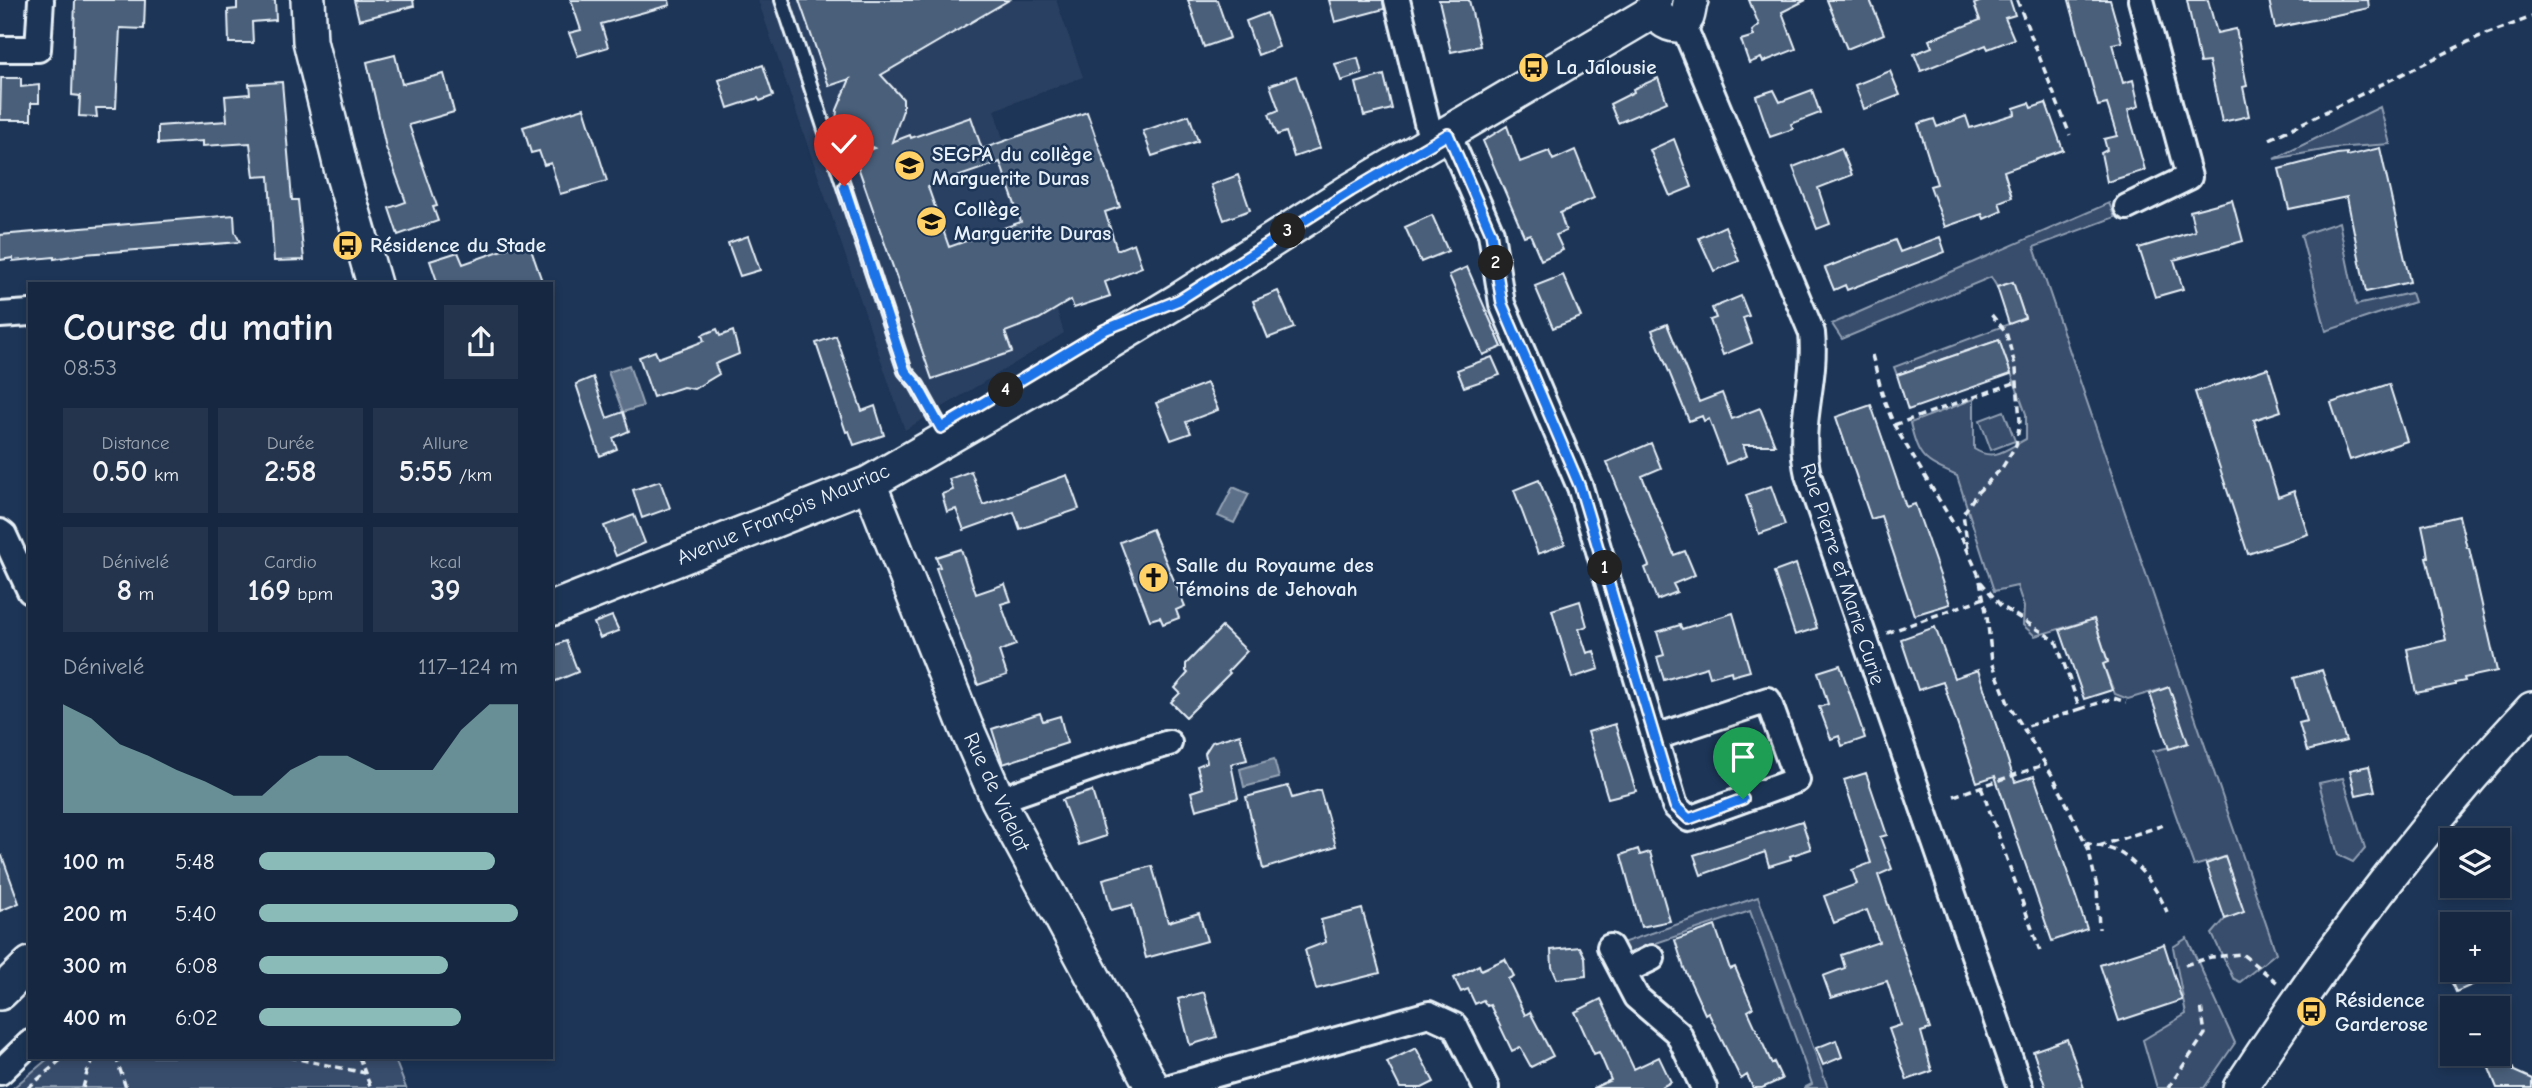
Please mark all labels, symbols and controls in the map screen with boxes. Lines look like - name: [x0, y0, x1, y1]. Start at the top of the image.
- bus stop icon: La Jalousie: [1516, 50, 1550, 84]
- place label: La Jalousie: [1556, 55, 1657, 79]
- pin: [814, 114, 874, 186]
- icon: check: [825, 125, 863, 163]
- place label: SEGPA du collège Marguerite Duras: [932, 142, 1093, 190]
- school or university icon: SEGPA du collège Marguerite Duras: [892, 149, 926, 183]
- place label: Collège Marguerite Duras: [954, 197, 1111, 245]
- school or university icon: Collège Marguerite Duras: [914, 204, 948, 238]
- pin: 3: [1270, 214, 1306, 248]
- text: 3: [1283, 219, 1292, 241]
- bus stop icon: Résidence du Stade: [330, 228, 364, 262]
- place label: Résidence du Stade: [370, 233, 546, 257]
- pin: 2: [1478, 246, 1514, 280]
- text: 2: [1491, 251, 1500, 273]
- button: share: [444, 305, 518, 379]
- text: Course du matin: [63, 306, 334, 350]
- text: 08:53: [63, 354, 117, 381]
- pin: 4: [988, 372, 1024, 408]
- text: 4: [1001, 378, 1010, 400]
- text: Distance: [101, 432, 170, 454]
- text: Durée: [267, 432, 314, 454]
- text: Allure: [423, 432, 468, 454]
- text: 0.50: [92, 454, 148, 489]
- text: 2:58: [264, 454, 317, 489]
- text: 5:55: [399, 454, 453, 489]
- street label: Avenue François Mauriac: [673, 458, 893, 570]
- street label: Rue Pierre et Marie Curie: [1796, 460, 1890, 688]
- text: km: [148, 464, 179, 486]
- text: /km: [453, 464, 492, 486]
- pin: 1: [1588, 550, 1622, 586]
- text: Dénivelé: [102, 551, 169, 573]
- text: Cardio: [264, 551, 317, 573]
- text: kcal: [430, 551, 461, 573]
- place label: Salle du Royaume des Témoins de Jehovah: [1176, 553, 1374, 601]
- text: 1: [1601, 556, 1608, 578]
- church icon: Salle du Royaume des Témoins de Jehovah: [1136, 560, 1170, 594]
- text: 8: [117, 573, 132, 608]
- text: 169: [248, 573, 291, 608]
- text: 39: [430, 573, 461, 608]
- text: m: [132, 583, 154, 605]
- text: bpm: [291, 583, 333, 605]
- text: Dénivelé: [63, 653, 144, 680]
- text: 117–124 m: [418, 653, 518, 680]
- pin: [1713, 727, 1773, 799]
- street label: Rue de Videlot: [959, 729, 1035, 856]
- icon: arrive: [1724, 738, 1762, 776]
- map controls: [2440, 828, 2510, 1066]
- button: layers: [2440, 828, 2510, 898]
- text: 100 m: [63, 848, 125, 875]
- text: 5:48: [175, 848, 215, 875]
- text: 200 m: [63, 900, 127, 927]
- text: 5:40: [175, 900, 217, 927]
- button: +: [2440, 912, 2510, 982]
- text: 300 m: [63, 952, 127, 979]
- text: 6:08: [175, 952, 217, 979]
- place label: Résidence Garderose: [2335, 988, 2428, 1036]
- bus stop icon: Résidence Garderose: [2295, 995, 2329, 1029]
- button: −: [2440, 996, 2510, 1066]
- text: 400 m: [63, 1004, 127, 1031]
- text: 6:02: [175, 1004, 218, 1031]

